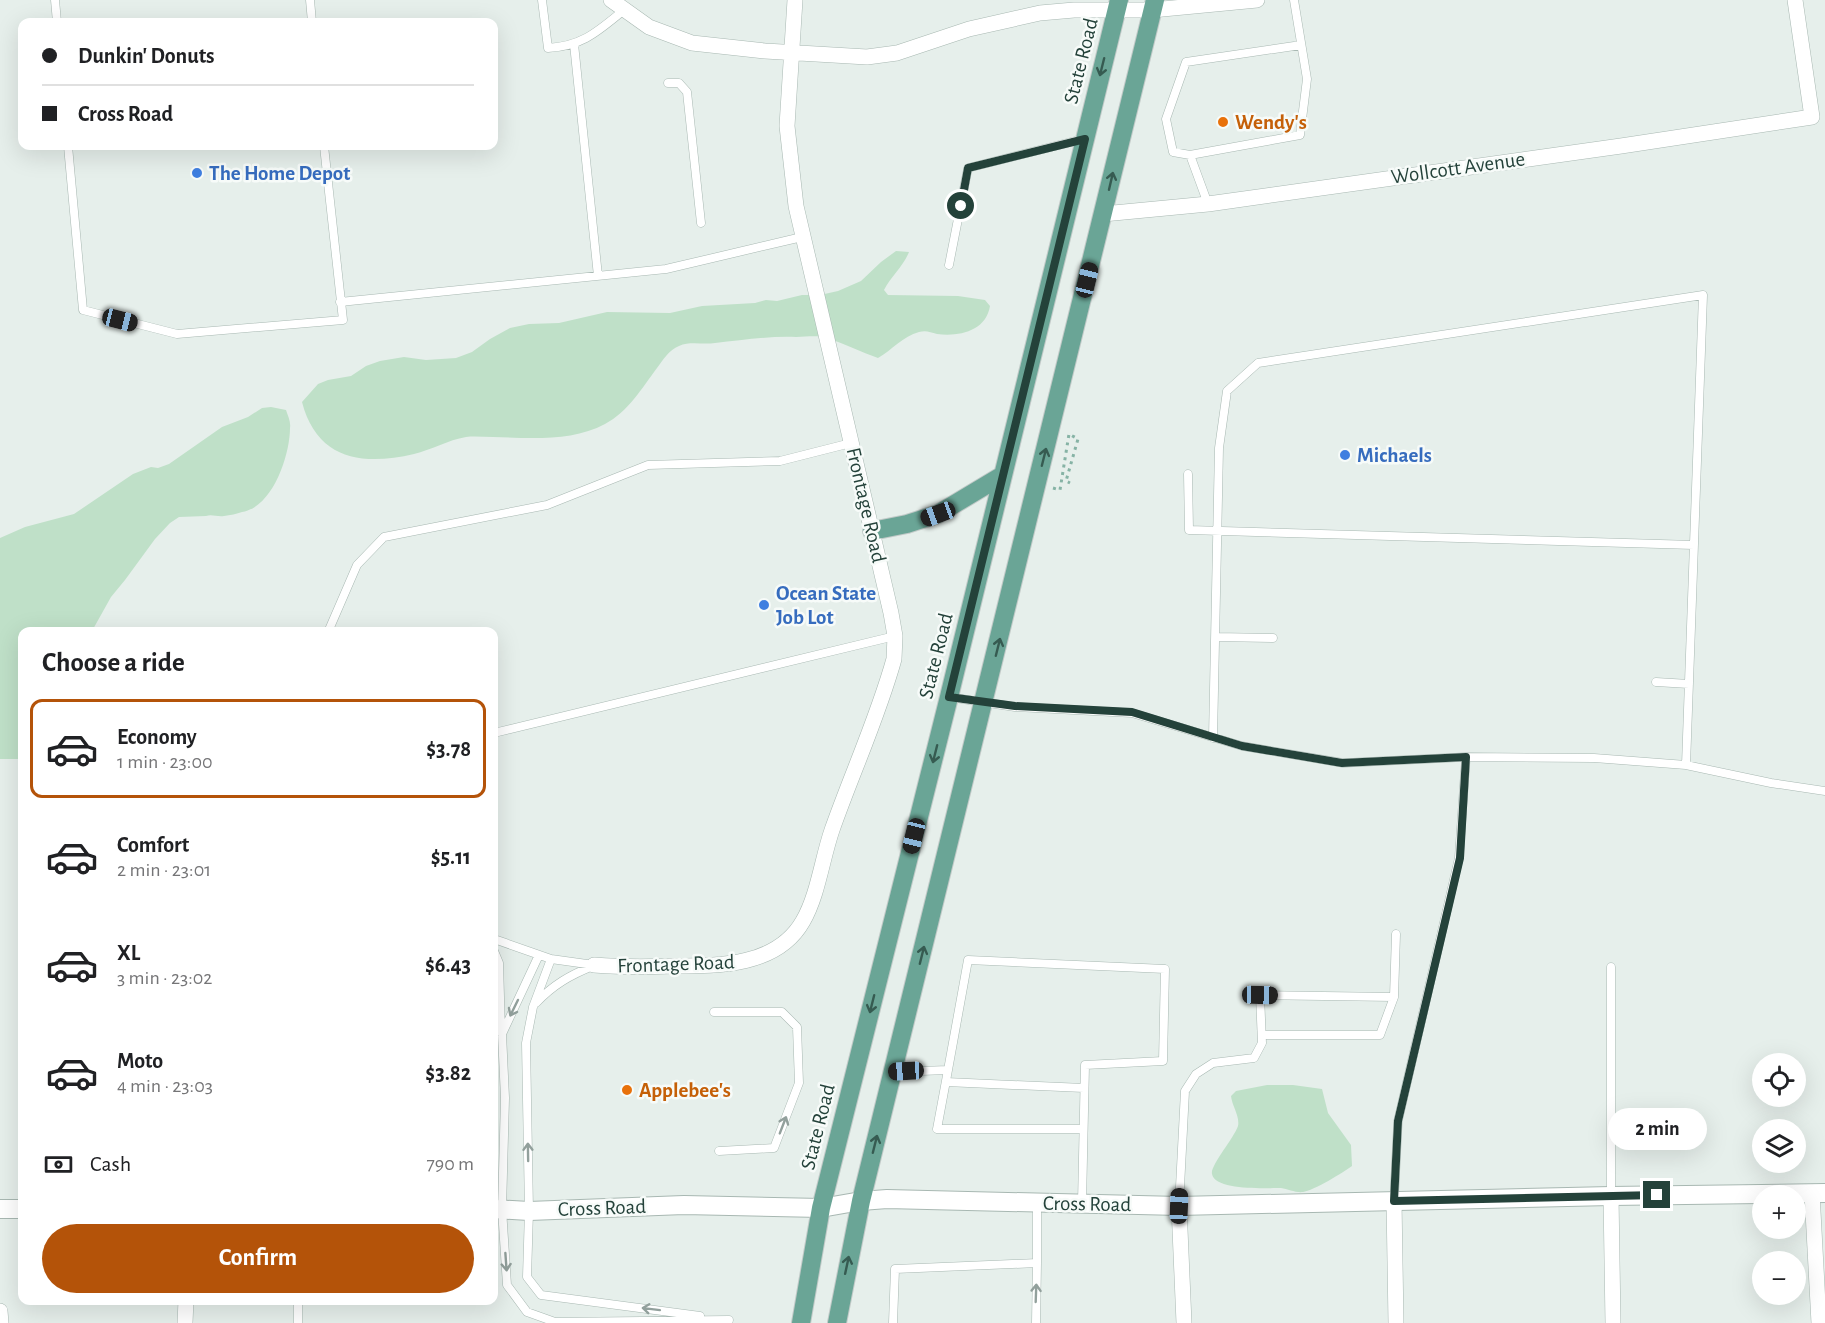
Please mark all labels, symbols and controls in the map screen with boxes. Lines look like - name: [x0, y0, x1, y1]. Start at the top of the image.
- street label: State Road: [1060, 16, 1102, 106]
- text: Dunkin' Donuts: [78, 45, 215, 67]
- one-way arrow: [1096, 57, 1108, 76]
- text: Cross Road: [78, 103, 173, 125]
- place label: Wendy's: [1235, 112, 1307, 133]
- marker: Wendy's: [1216, 115, 1230, 129]
- street label: Wollcott Avenue: [1390, 148, 1526, 188]
- place label: The Home Depot: [209, 163, 350, 184]
- marker: The Home Depot: [190, 166, 204, 180]
- one-way arrow: [1106, 172, 1118, 191]
- route start: [947, 192, 974, 219]
- car: [1074, 260, 1100, 300]
- car: [100, 307, 140, 333]
- street label: Frontage Road: [843, 445, 889, 565]
- place label: Michaels: [1357, 445, 1432, 466]
- one-way arrow: [1039, 448, 1051, 467]
- marker: Michaels: [1338, 448, 1352, 462]
- car: [918, 499, 958, 529]
- place label: Ocean State Job Lot: [776, 583, 876, 628]
- marker: Ocean State Job Lot: [757, 598, 771, 612]
- street label: State Road: [915, 611, 957, 701]
- one-way arrow: [993, 637, 1005, 656]
- text: Choose a ride: [42, 649, 185, 676]
- icon: car: [45, 722, 99, 776]
- text: Economy: [117, 726, 197, 748]
- text: $3.78: [426, 738, 471, 760]
- one-way arrow: [928, 744, 940, 763]
- text: 1 min · 23:00: [117, 752, 213, 772]
- car: [901, 816, 927, 856]
- icon: car: [45, 830, 99, 884]
- text: Comfort: [117, 834, 189, 856]
- text: $5.11: [431, 846, 471, 868]
- text: 2 min · 23:01: [117, 860, 211, 880]
- icon: car: [45, 938, 99, 992]
- text: XL: [117, 942, 140, 964]
- one-way arrow: [917, 946, 929, 965]
- street label: Frontage Road: [617, 951, 735, 977]
- text: $6.43: [425, 954, 471, 976]
- text: 3 min · 23:02: [117, 968, 212, 988]
- car: [1242, 986, 1278, 1004]
- one-way arrow: [866, 994, 878, 1013]
- one-way arrow: [508, 998, 520, 1016]
- icon: car: [45, 1046, 99, 1100]
- text: Moto: [117, 1050, 163, 1072]
- map controls: [1752, 1053, 1806, 1305]
- button: locate: [1752, 1053, 1806, 1107]
- car: [888, 1061, 924, 1081]
- text: $3.82: [425, 1062, 471, 1084]
- text: 4 min · 23:03: [117, 1076, 213, 1096]
- place label: Applebee's: [639, 1080, 731, 1101]
- street label: State Road: [797, 1082, 839, 1172]
- marker: Applebee's: [620, 1083, 634, 1097]
- callout: 2 min: [1608, 1108, 1706, 1150]
- one-way arrow: [778, 1116, 789, 1134]
- text: 2 min: [1635, 1119, 1680, 1139]
- button: layers: [1752, 1119, 1806, 1173]
- one-way arrow: [870, 1135, 882, 1154]
- one-way arrow: [523, 1143, 534, 1163]
- icon: cash: [42, 1148, 75, 1181]
- text: Cash: [90, 1153, 131, 1175]
- text: 790 m: [426, 1154, 474, 1174]
- route end: [1643, 1181, 1670, 1208]
- button: +: [1752, 1185, 1806, 1239]
- car: [1169, 1188, 1189, 1224]
- street label: Cross Road: [1043, 1193, 1131, 1215]
- street label: Cross Road: [557, 1196, 647, 1220]
- button: Confirm: [42, 1224, 474, 1293]
- button: −: [1752, 1251, 1806, 1305]
- one-way arrow: [501, 1252, 512, 1272]
- one-way arrow: [842, 1256, 854, 1275]
- one-way arrow: [1031, 1284, 1042, 1304]
- one-way arrow: [641, 1304, 661, 1315]

